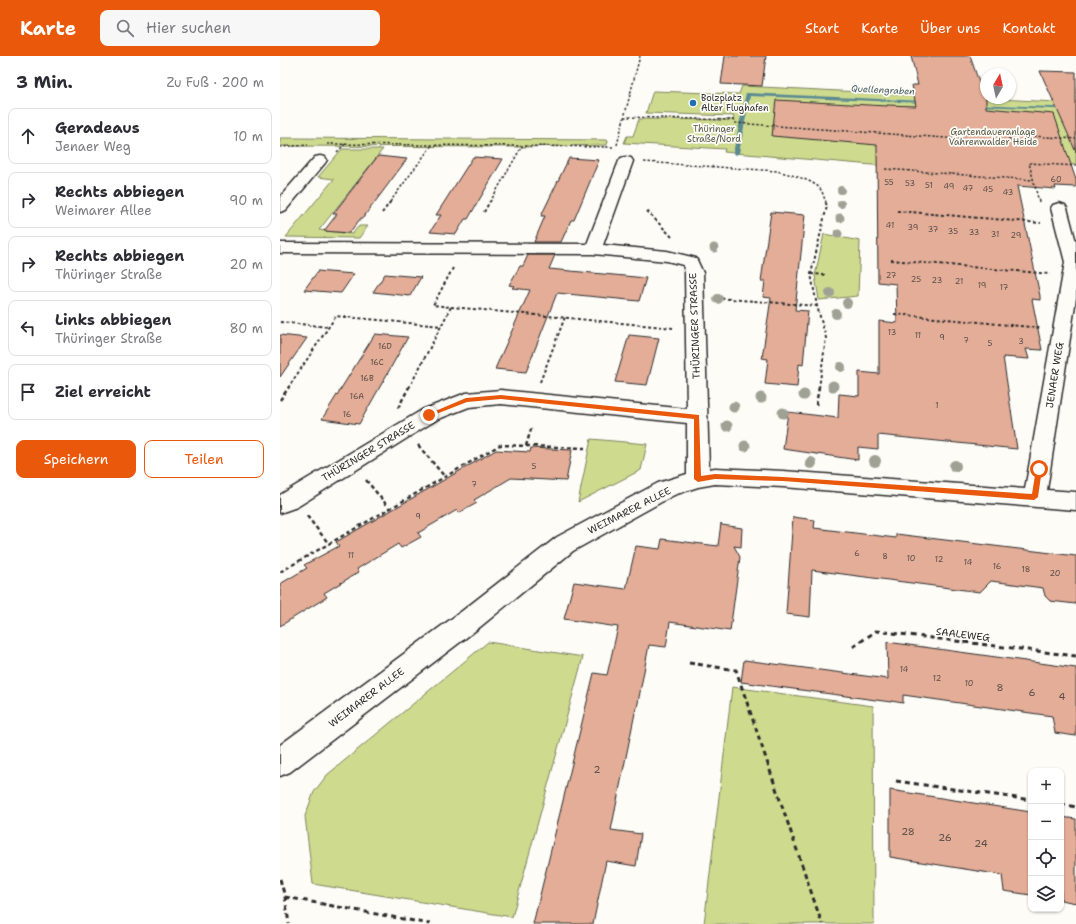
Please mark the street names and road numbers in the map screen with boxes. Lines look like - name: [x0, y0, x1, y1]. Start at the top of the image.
- street label: THÜRINGER STRASSE: [686, 273, 703, 379]
- street label: JENAER WEG: [1043, 341, 1066, 409]
- street label: THÜRINGER STRASSE: [319, 418, 417, 484]
- street label: WEIMARER ALLEE: [586, 484, 673, 537]
- street label: SAALEWEG: [935, 625, 991, 644]
- street label: WEIMARER ALLEE: [326, 665, 407, 730]

